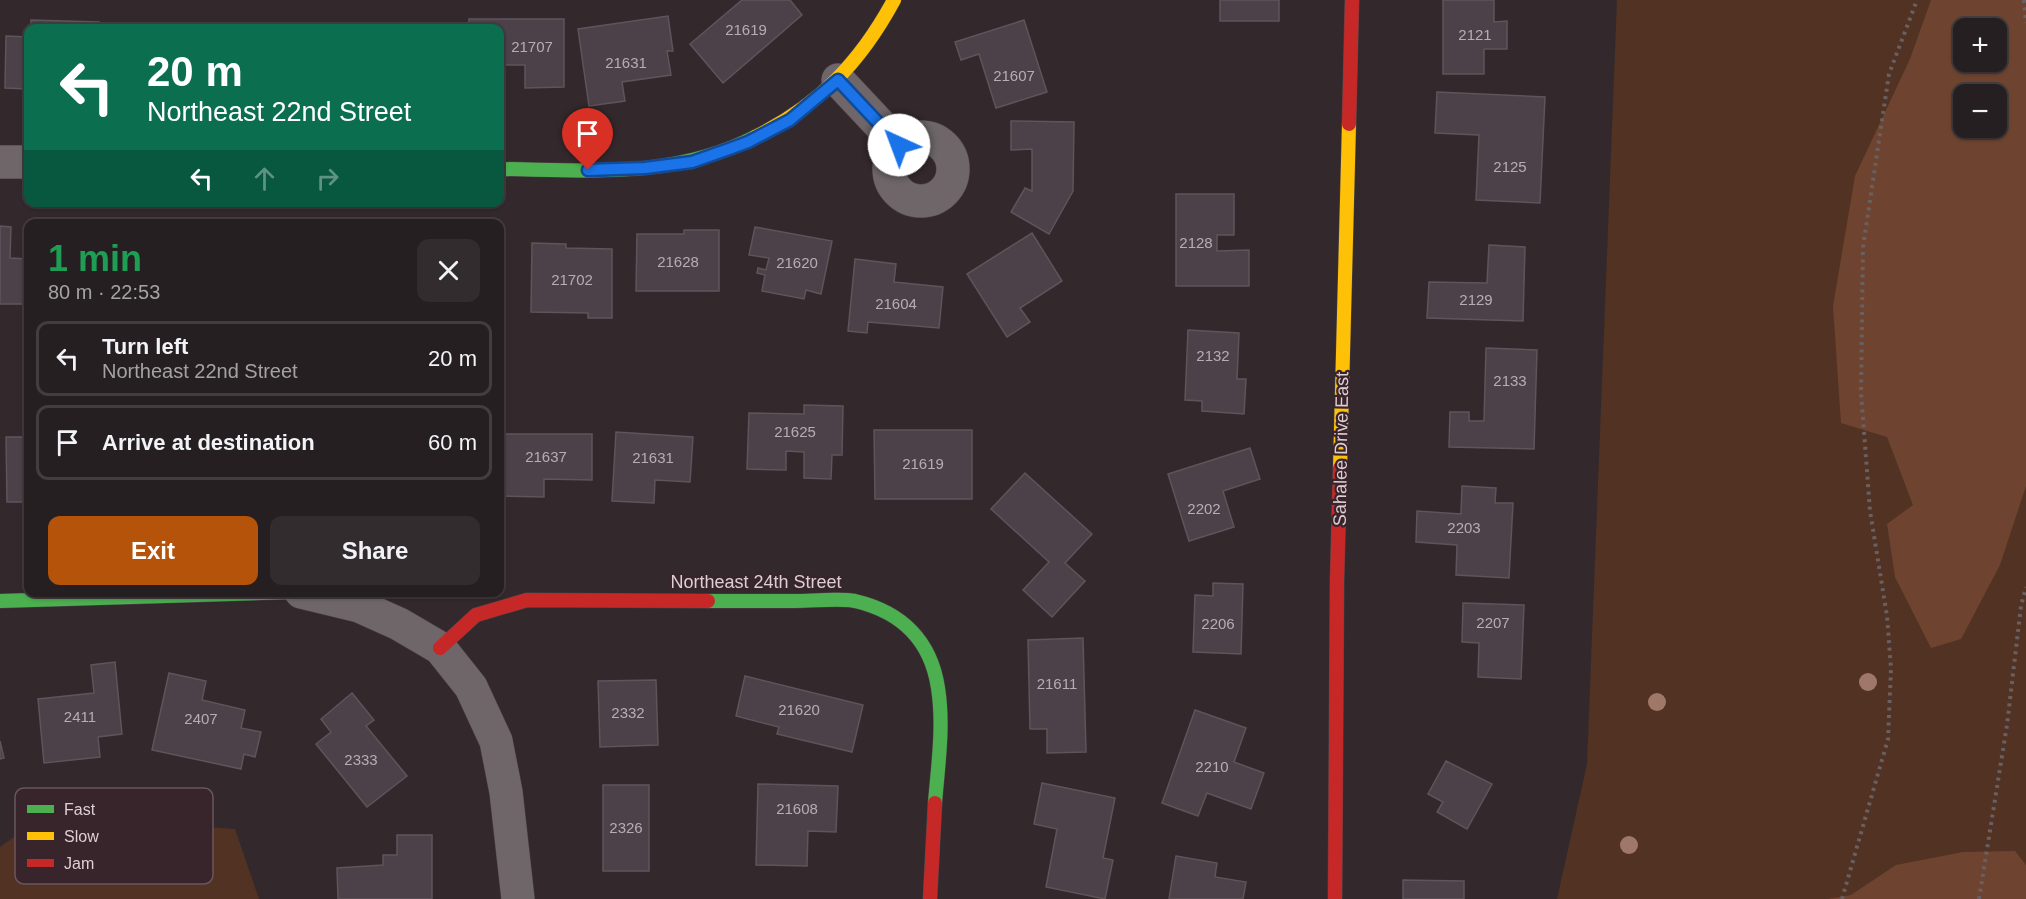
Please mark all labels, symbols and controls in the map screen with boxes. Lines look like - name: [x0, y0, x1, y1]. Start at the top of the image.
- map controls: [1953, 18, 2007, 138]
- button: +: [1953, 18, 2007, 72]
- house number: 21619: [725, 21, 767, 38]
- house number: 2121: [1458, 26, 1492, 43]
- house number: 21707: [511, 38, 553, 55]
- icon: left: [48, 48, 126, 126]
- text: 20 m: [147, 48, 243, 95]
- house number: 21631: [605, 54, 647, 71]
- house number: 21607: [993, 67, 1035, 84]
- button: −: [1953, 84, 2007, 138]
- text: Northeast 22nd Street: [147, 97, 411, 127]
- pin: [562, 108, 613, 170]
- position arrow: [867, 113, 931, 177]
- icon: arrive: [571, 117, 604, 150]
- house number: 2125: [1493, 158, 1527, 175]
- icon: left: [185, 162, 218, 195]
- icon: ahead: [248, 162, 281, 195]
- icon: right: [311, 162, 344, 195]
- house number: 2128: [1179, 234, 1213, 251]
- text: 1 min: [48, 238, 142, 279]
- button: close: [417, 239, 480, 302]
- house number: 21628: [657, 253, 699, 270]
- house number: 21620: [776, 254, 818, 271]
- house number: 21702: [551, 271, 593, 288]
- text: 80 m · 22:53: [48, 281, 160, 303]
- house number: 2129: [1459, 291, 1493, 308]
- house number: 21604: [875, 295, 917, 312]
- text: Turn left: [102, 334, 188, 359]
- icon: left: [51, 342, 84, 375]
- text: 20 m: [428, 346, 477, 371]
- house number: 2132: [1196, 347, 1230, 364]
- text: Northeast 22nd Street: [102, 360, 298, 382]
- street label: Sahalee Drive East: [1330, 372, 1352, 526]
- house number: 2133: [1493, 372, 1527, 389]
- house number: 21625: [774, 423, 816, 440]
- icon: arrive: [51, 426, 84, 459]
- text: Arrive at destination: [102, 430, 315, 455]
- text: 60 m: [428, 430, 477, 455]
- house number: 21637: [525, 448, 567, 465]
- house number: 21631: [632, 449, 674, 466]
- house number: 21619: [902, 455, 944, 472]
- house number: 2202: [1187, 500, 1221, 517]
- button: Exit: [48, 516, 258, 585]
- button: Share: [270, 516, 480, 585]
- house number: 2203: [1447, 519, 1481, 536]
- street label: Northeast 24th Street: [670, 572, 842, 592]
- house number: 2207: [1476, 614, 1510, 631]
- house number: 2206: [1201, 615, 1235, 632]
- house number: 21611: [1037, 675, 1077, 692]
- house number: 21620: [778, 701, 820, 718]
- house number: 2332: [611, 704, 645, 721]
- house number: 2411: [64, 708, 96, 725]
- house number: 2407: [184, 710, 218, 727]
- house number: 2333: [344, 751, 378, 768]
- house number: 2210: [1195, 758, 1229, 775]
- legend: [15, 788, 213, 884]
- house number: 21608: [776, 800, 818, 817]
- text: Fast: [64, 801, 96, 818]
- house number: 2326: [609, 819, 643, 836]
- text: Slow: [64, 828, 99, 845]
- text: Jam: [64, 855, 94, 872]

